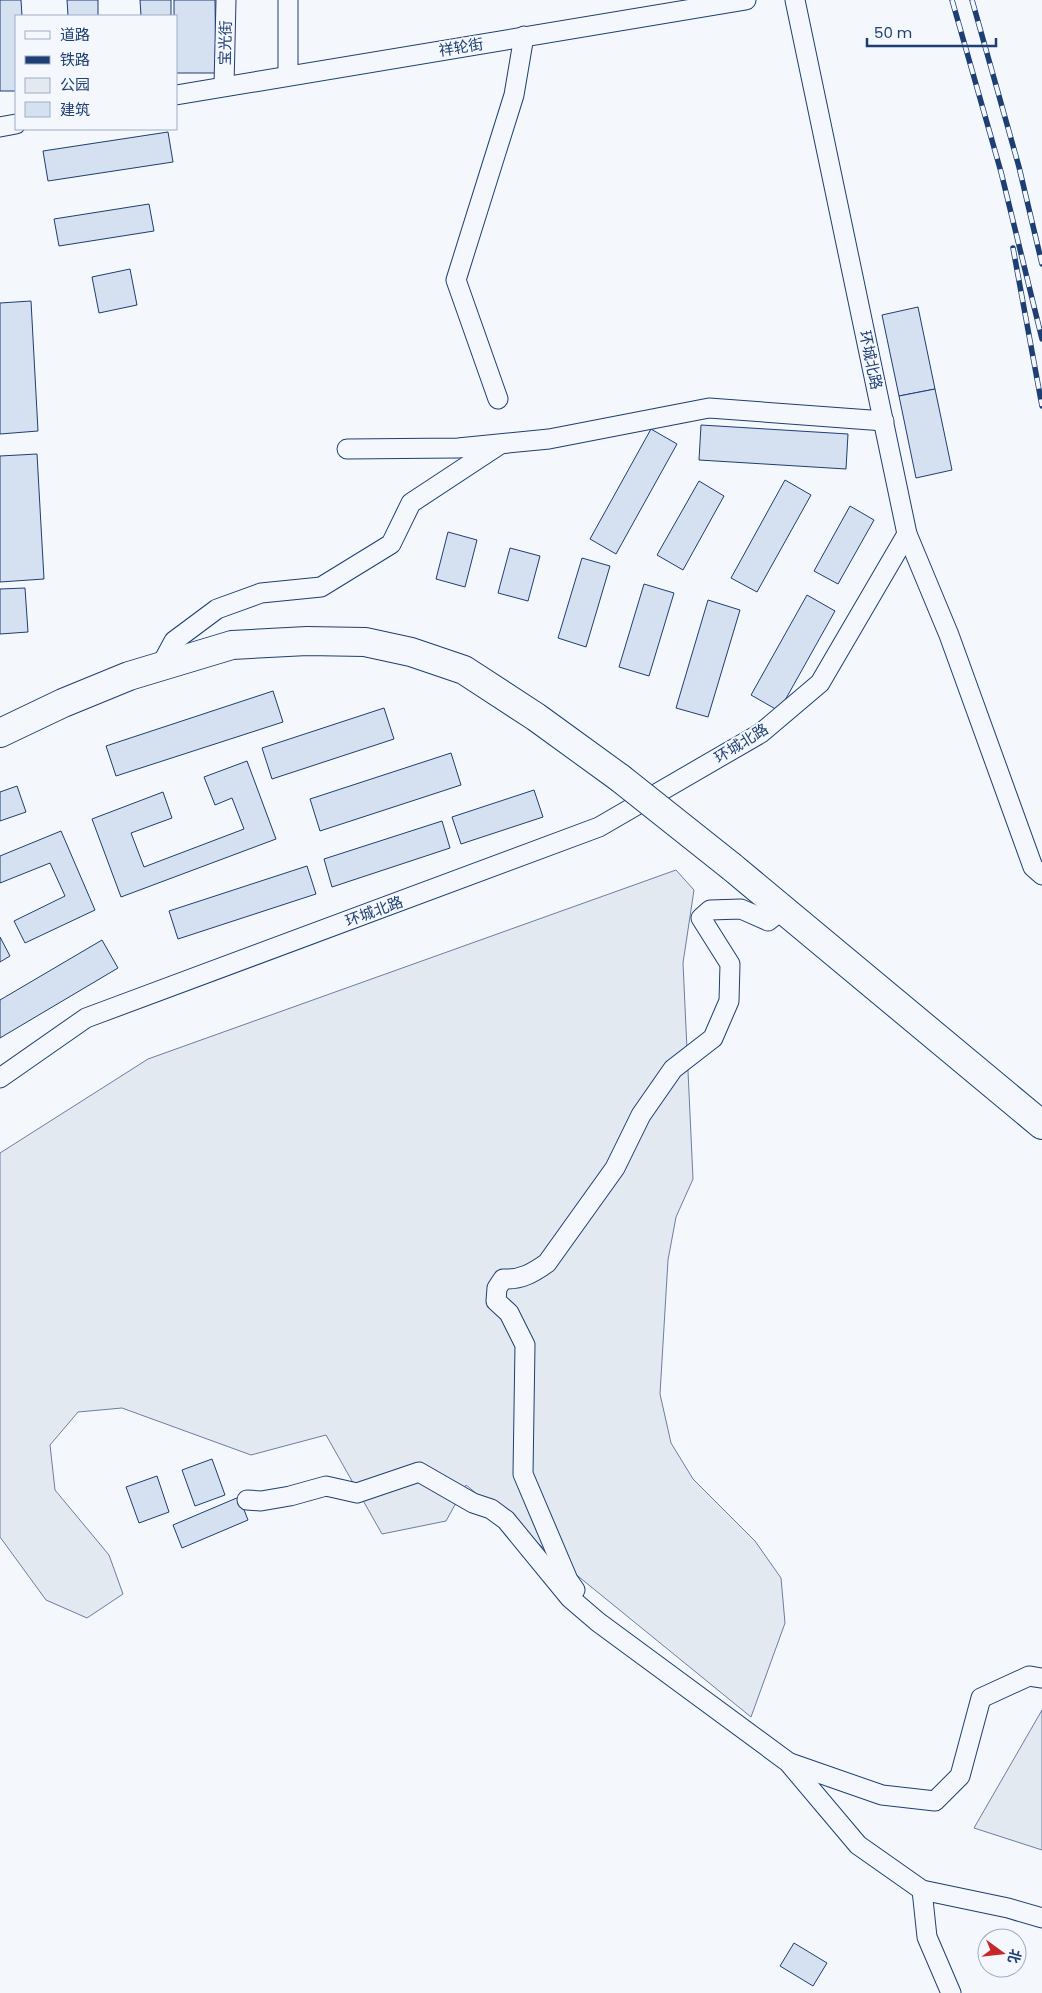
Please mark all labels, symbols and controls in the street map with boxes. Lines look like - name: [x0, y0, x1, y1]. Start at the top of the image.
- legend: [15, 15, 178, 130]
- scale bar: [867, 15, 996, 47]
- street label: 宝光街: [214, 20, 236, 66]
- text: 50 m: [874, 22, 912, 43]
- text: 道路: [60, 24, 90, 45]
- street label: 祥轮街: [437, 33, 485, 61]
- text: 铁路: [60, 49, 90, 70]
- text: 公园: [60, 74, 90, 95]
- text: 建筑: [60, 99, 90, 120]
- street label: 环城北路: [854, 328, 888, 392]
- street label: 环城北路: [710, 718, 772, 768]
- street label: 环城北路: [342, 891, 406, 931]
- north arrow: [977, 1928, 1027, 1978]
- text: 北: [1003, 1947, 1026, 1966]

